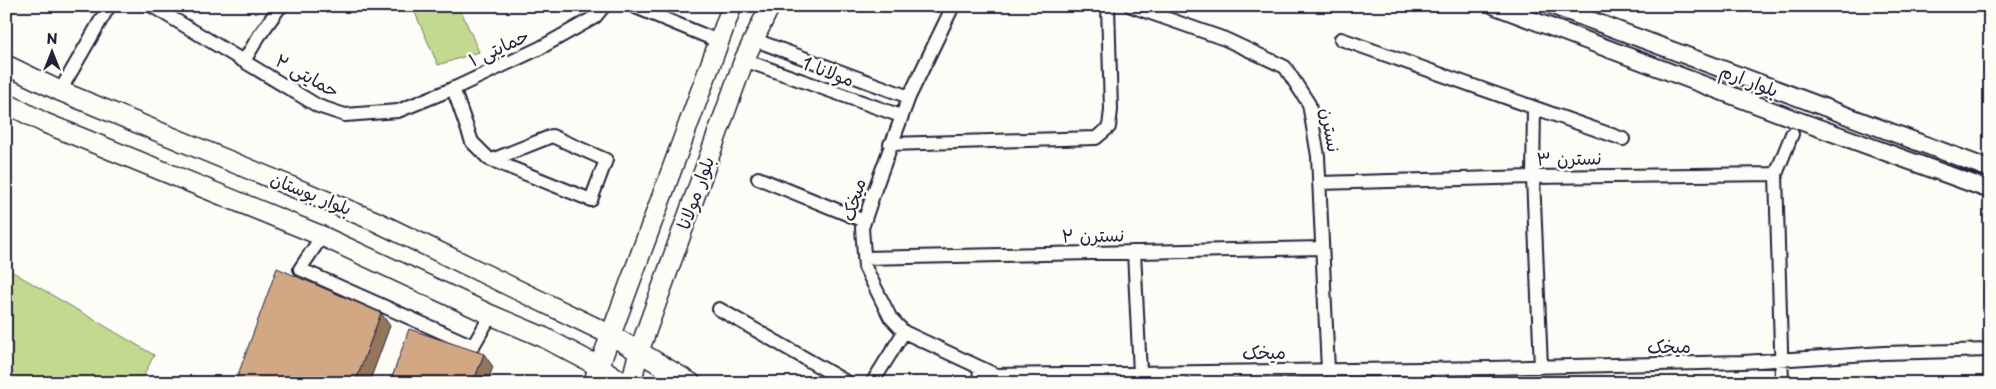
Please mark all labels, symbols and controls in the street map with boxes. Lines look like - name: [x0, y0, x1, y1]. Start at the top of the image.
- street label: حمایتی ۱: [464, 21, 533, 72]
- north arrow: [28, 28, 78, 78]
- text: N: [46, 28, 58, 49]
- street label: حمایتی ۲: [271, 46, 345, 103]
- street label: مولانا 1: [799, 49, 858, 92]
- street label: بلوار ارم: [1716, 56, 1783, 105]
- street label: نسترن: [1314, 105, 1349, 154]
- street label: نسترن ۳: [1536, 143, 1602, 172]
- street label: بلوار مولانا: [669, 152, 720, 233]
- street label: بلوار بوستان: [267, 164, 356, 221]
- street label: میخک: [834, 175, 872, 224]
- street label: نسترن ۲: [1061, 220, 1125, 249]
- street label: میخک: [1647, 332, 1691, 359]
- street label: میخک: [1242, 338, 1286, 365]

